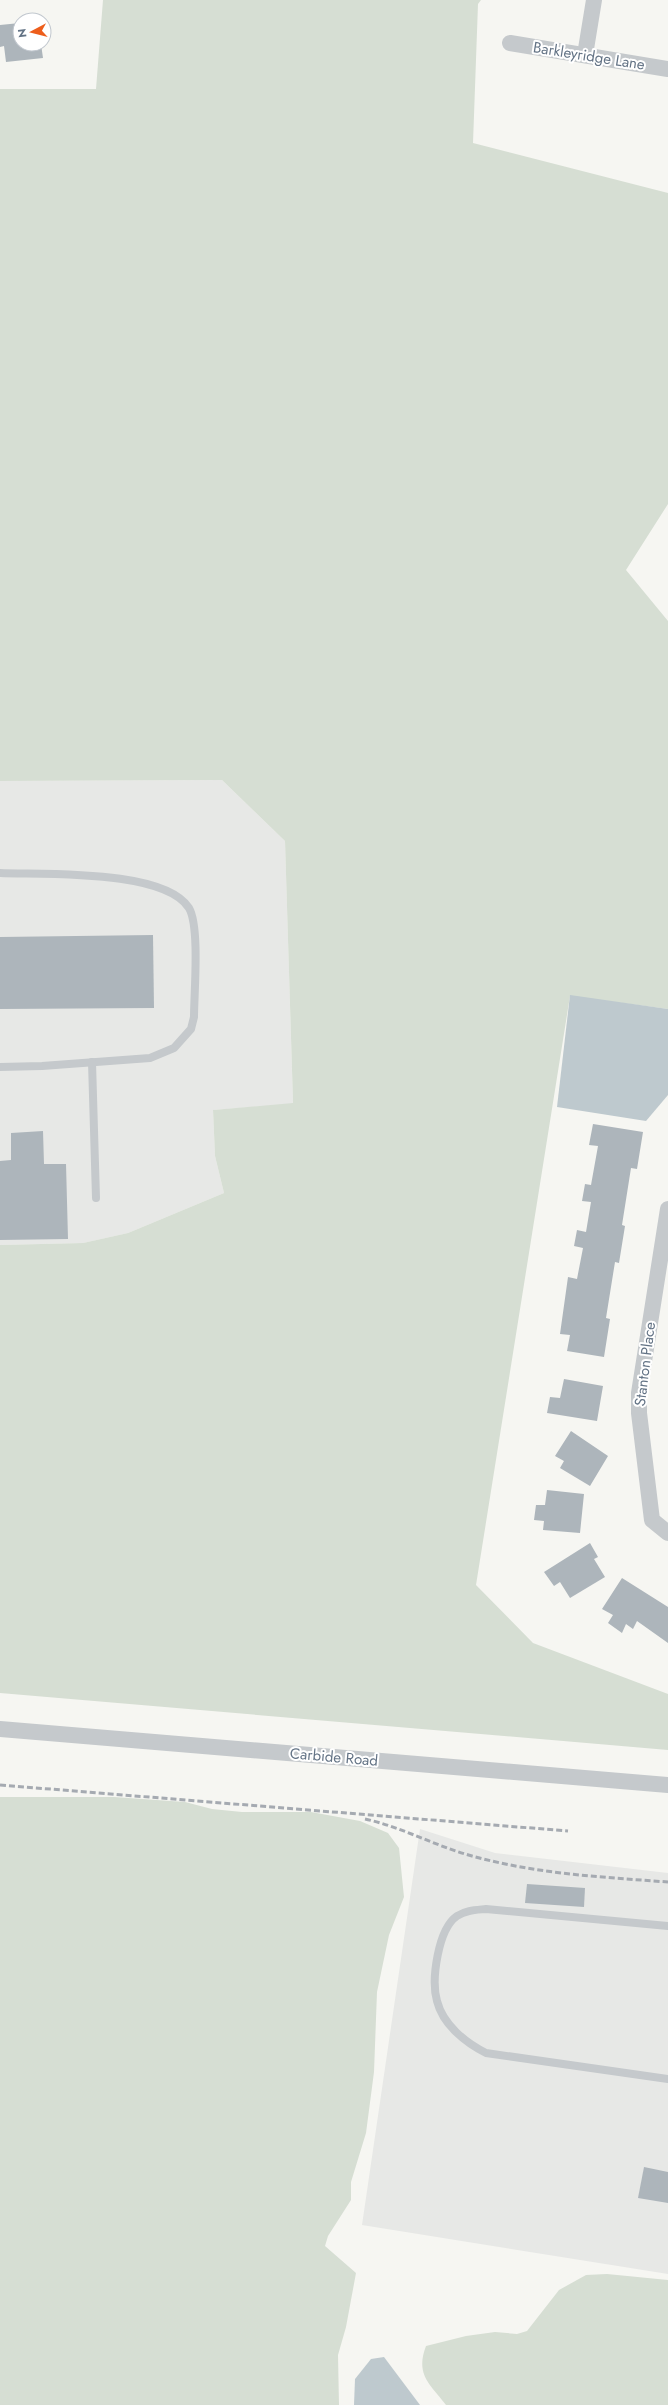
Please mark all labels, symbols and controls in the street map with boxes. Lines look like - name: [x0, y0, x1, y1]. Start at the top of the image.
- north arrow: [12, 12, 52, 52]
- text: N: [14, 28, 31, 39]
- street label: Barkleyridge Lane: [532, 36, 647, 76]
- street label: Stanton Place: [629, 1320, 661, 1407]
- street label: Carbide Road: [289, 1742, 379, 1772]

